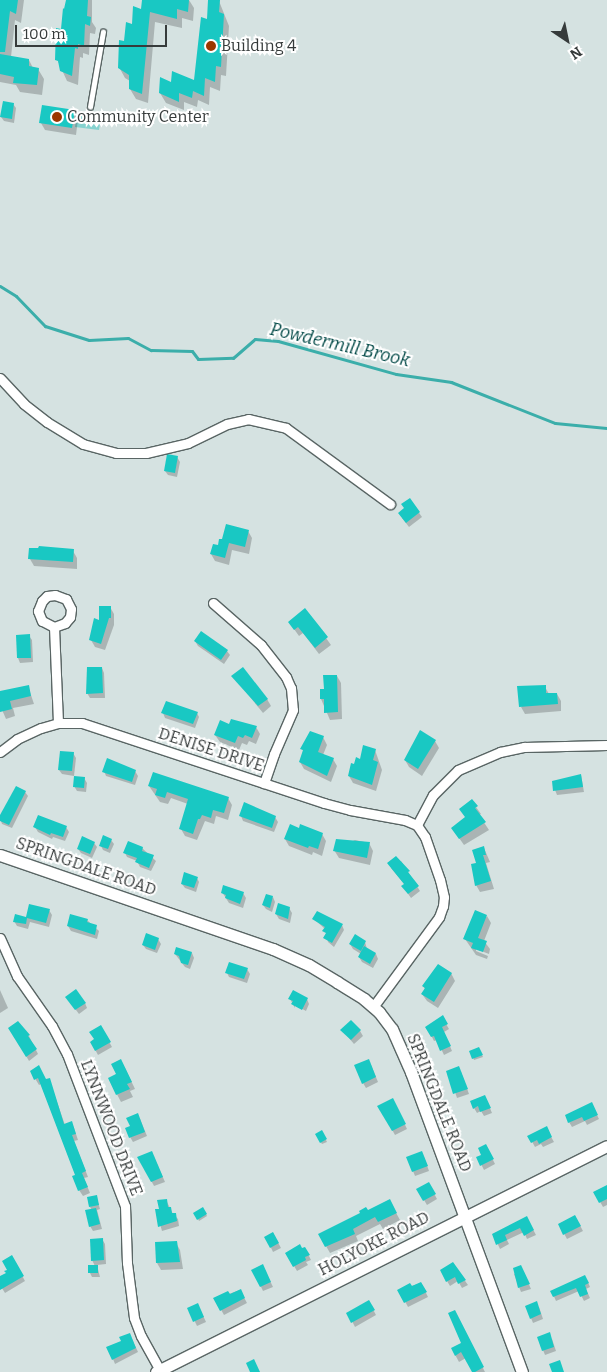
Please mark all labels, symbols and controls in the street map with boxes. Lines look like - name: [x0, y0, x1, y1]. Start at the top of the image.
- scale bar: [18, 15, 170, 47]
- north arrow: [542, 15, 592, 65]
- text: 100 m: [23, 25, 66, 43]
- place label: Building 4: [221, 36, 296, 56]
- marker: Building 4: [205, 40, 217, 52]
- text: N: [566, 43, 585, 63]
- place label: Community Center: [67, 107, 209, 127]
- marker: Community Center: [51, 111, 63, 123]
- water label: Powdermill Brook: [268, 318, 412, 372]
- street label: DENISE DRIVE: [156, 724, 266, 776]
- street label: SPRINGDALE ROAD: [13, 834, 159, 900]
- street label: SPRINGDALE ROAD: [403, 1031, 475, 1175]
- street label: LYNNWOOD DRIVE: [76, 1057, 146, 1199]
- street label: HOLYOKE ROAD: [315, 1208, 433, 1280]

